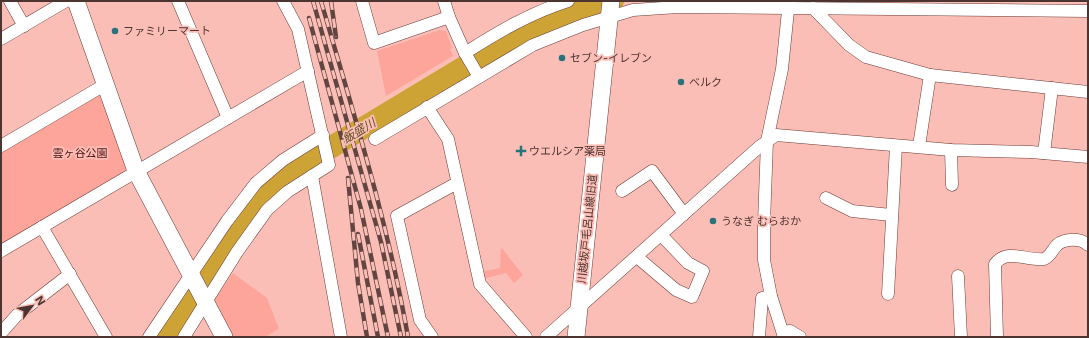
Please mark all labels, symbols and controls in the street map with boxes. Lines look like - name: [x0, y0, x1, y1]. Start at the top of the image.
- place label: ファミリーマート: [123, 24, 211, 38]
- marker: ファミリーマート: [110, 26, 120, 36]
- place label: セブン-イレブン: [570, 51, 652, 65]
- marker: セブン-イレブン: [557, 53, 567, 63]
- place label: ベルク: [689, 75, 722, 89]
- marker: ベルク: [676, 77, 686, 87]
- water label: 飯盛川: [339, 114, 380, 146]
- place label: ウエルシア薬局: [529, 144, 606, 158]
- park label: 雲ヶ谷公園: [53, 146, 108, 160]
- marker: ウエルシア薬局: [516, 146, 526, 156]
- street label: 川越坂戸毛呂山線旧道: [574, 174, 600, 284]
- place label: うなぎ むらおか: [721, 214, 801, 228]
- marker: うなぎ むらおか: [708, 216, 718, 226]
- north arrow: [12, 286, 52, 326]
- text: N: [32, 293, 49, 308]

